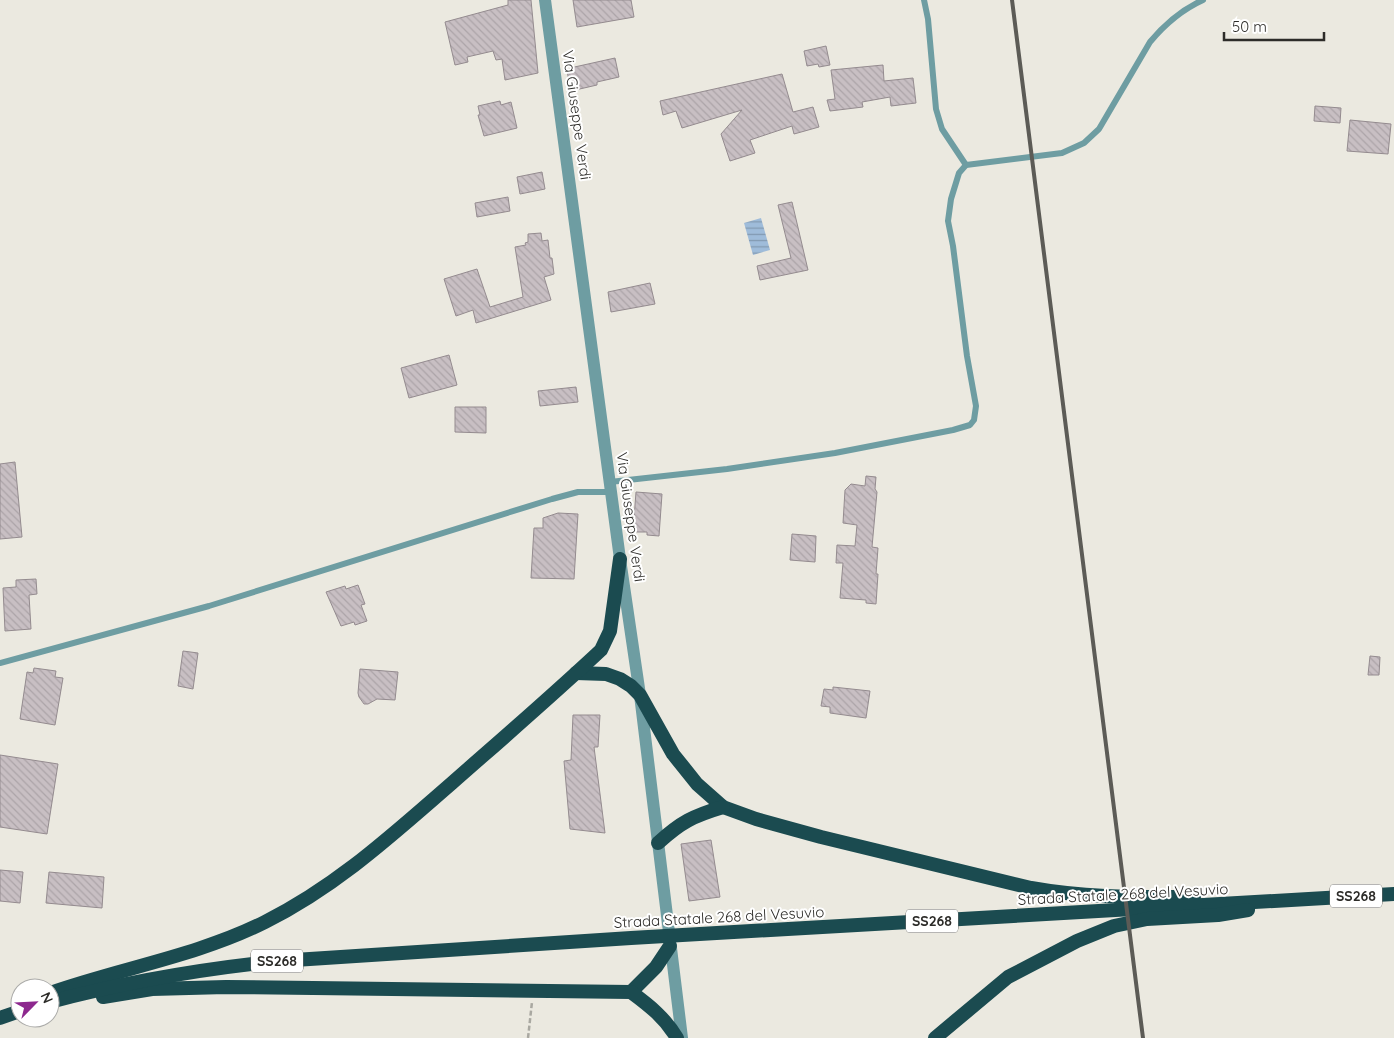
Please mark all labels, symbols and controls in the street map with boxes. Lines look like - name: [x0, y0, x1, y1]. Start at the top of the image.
- scale bar: [1224, 10, 1324, 42]
- text: 50 m: [1232, 17, 1267, 36]
- street label: Via Giuseppe Verdi: [559, 49, 595, 181]
- street label: Via Giuseppe Verdi: [613, 451, 649, 583]
- street label: Strada Statale 268 del Vesuvio: [1017, 879, 1229, 909]
- road number: SS268: [1330, 884, 1382, 908]
- street label: Strada Statale 268 del Vesuvio: [613, 902, 825, 932]
- road number: SS268: [906, 909, 958, 932]
- road number: SS268: [251, 949, 303, 972]
- north arrow: [10, 978, 60, 1028]
- text: N: [37, 989, 57, 1006]

